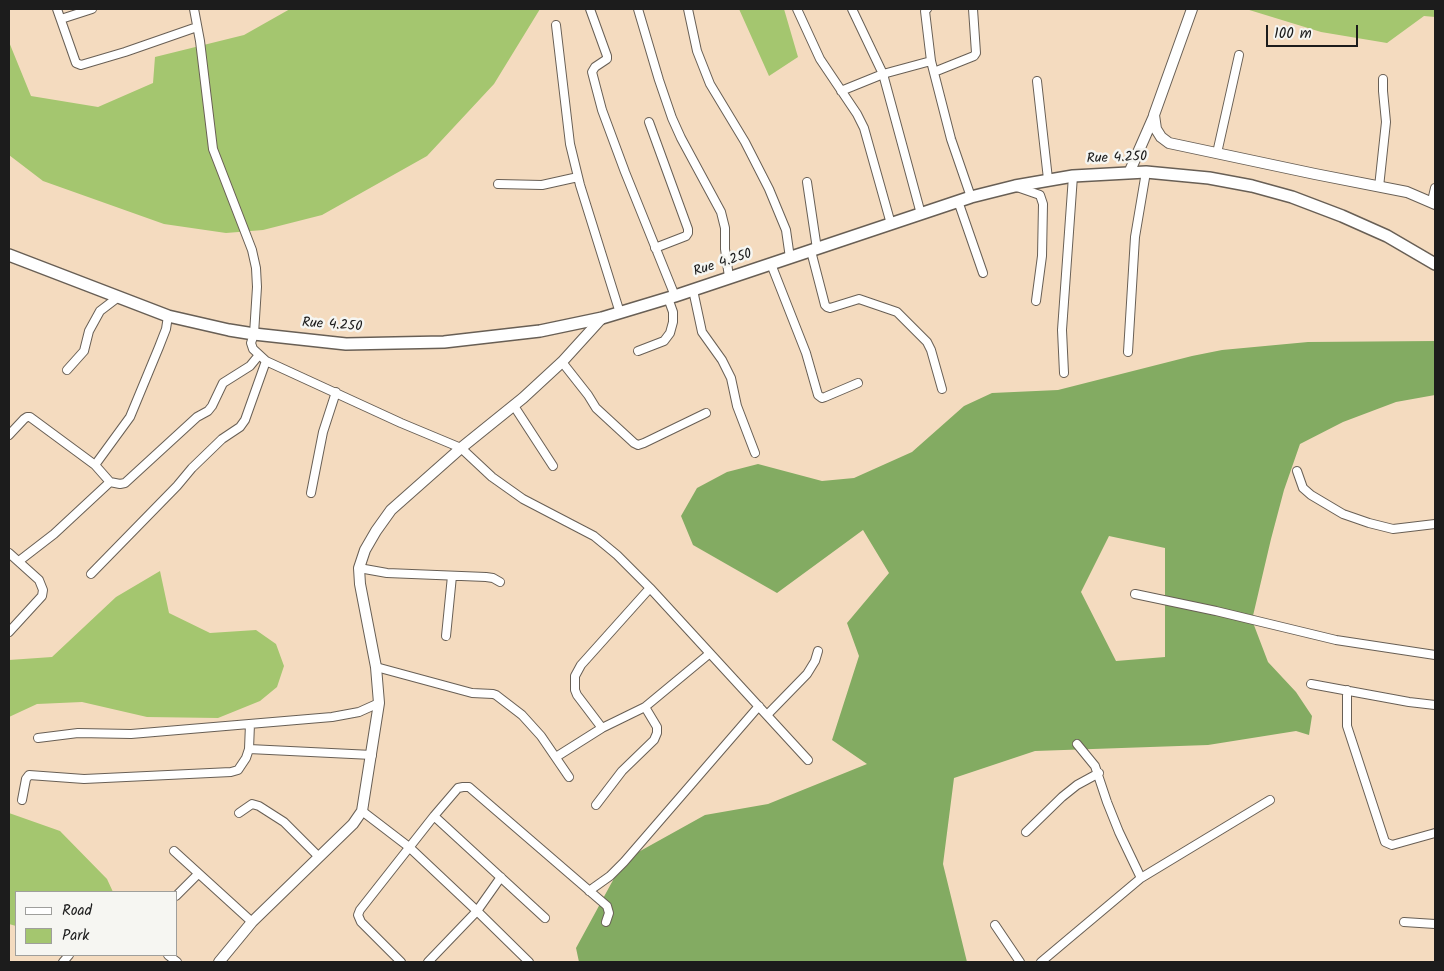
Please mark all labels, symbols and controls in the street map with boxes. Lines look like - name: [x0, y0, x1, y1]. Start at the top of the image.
- scale bar: [1269, 15, 1362, 47]
- text: 100 m: [1274, 22, 1312, 46]
- street label: Rue 4.250: [1086, 150, 1148, 168]
- street label: Rue 4.250: [692, 247, 754, 281]
- street label: Rue 4.250: [301, 316, 363, 336]
- legend: [15, 891, 178, 956]
- text: Road: [62, 899, 92, 923]
- text: Park: [62, 924, 89, 948]

